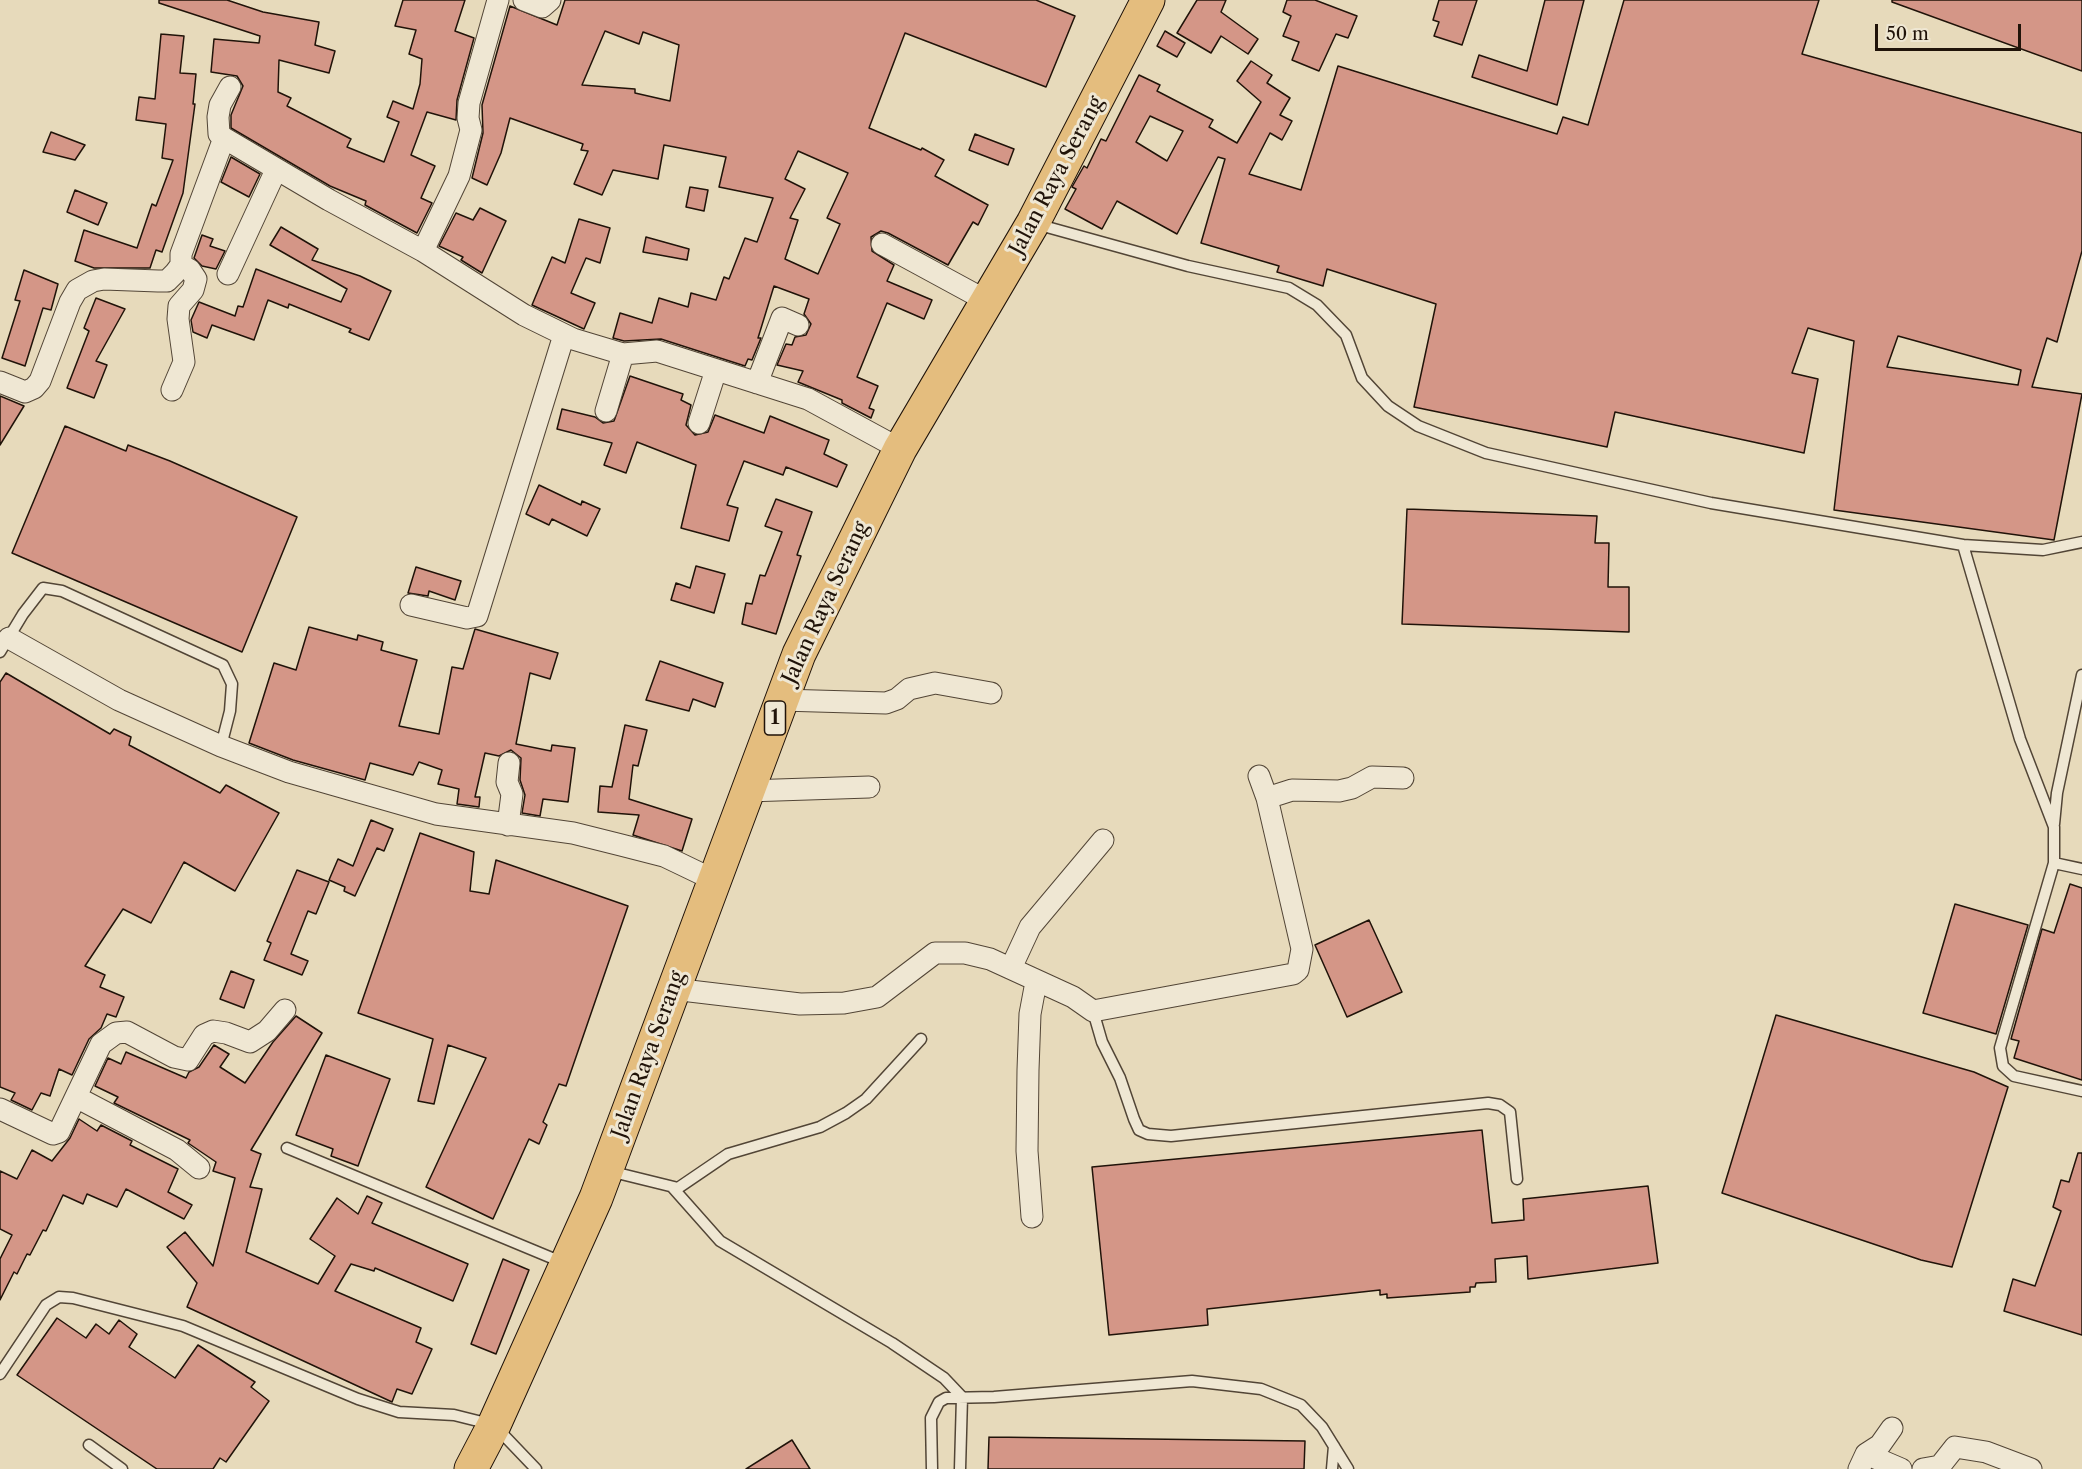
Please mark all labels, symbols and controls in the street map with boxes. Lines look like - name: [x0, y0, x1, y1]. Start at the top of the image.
- scale bar: [1878, 12, 2024, 50]
- text: 50 m: [1886, 23, 1929, 45]
- street label: Jalan Raya Serang: [1004, 92, 1110, 260]
- street label: Jalan Raya Serang: [777, 518, 875, 688]
- road number: 1: [764, 701, 786, 735]
- street label: Jalan Raya Serang: [607, 968, 691, 1142]

